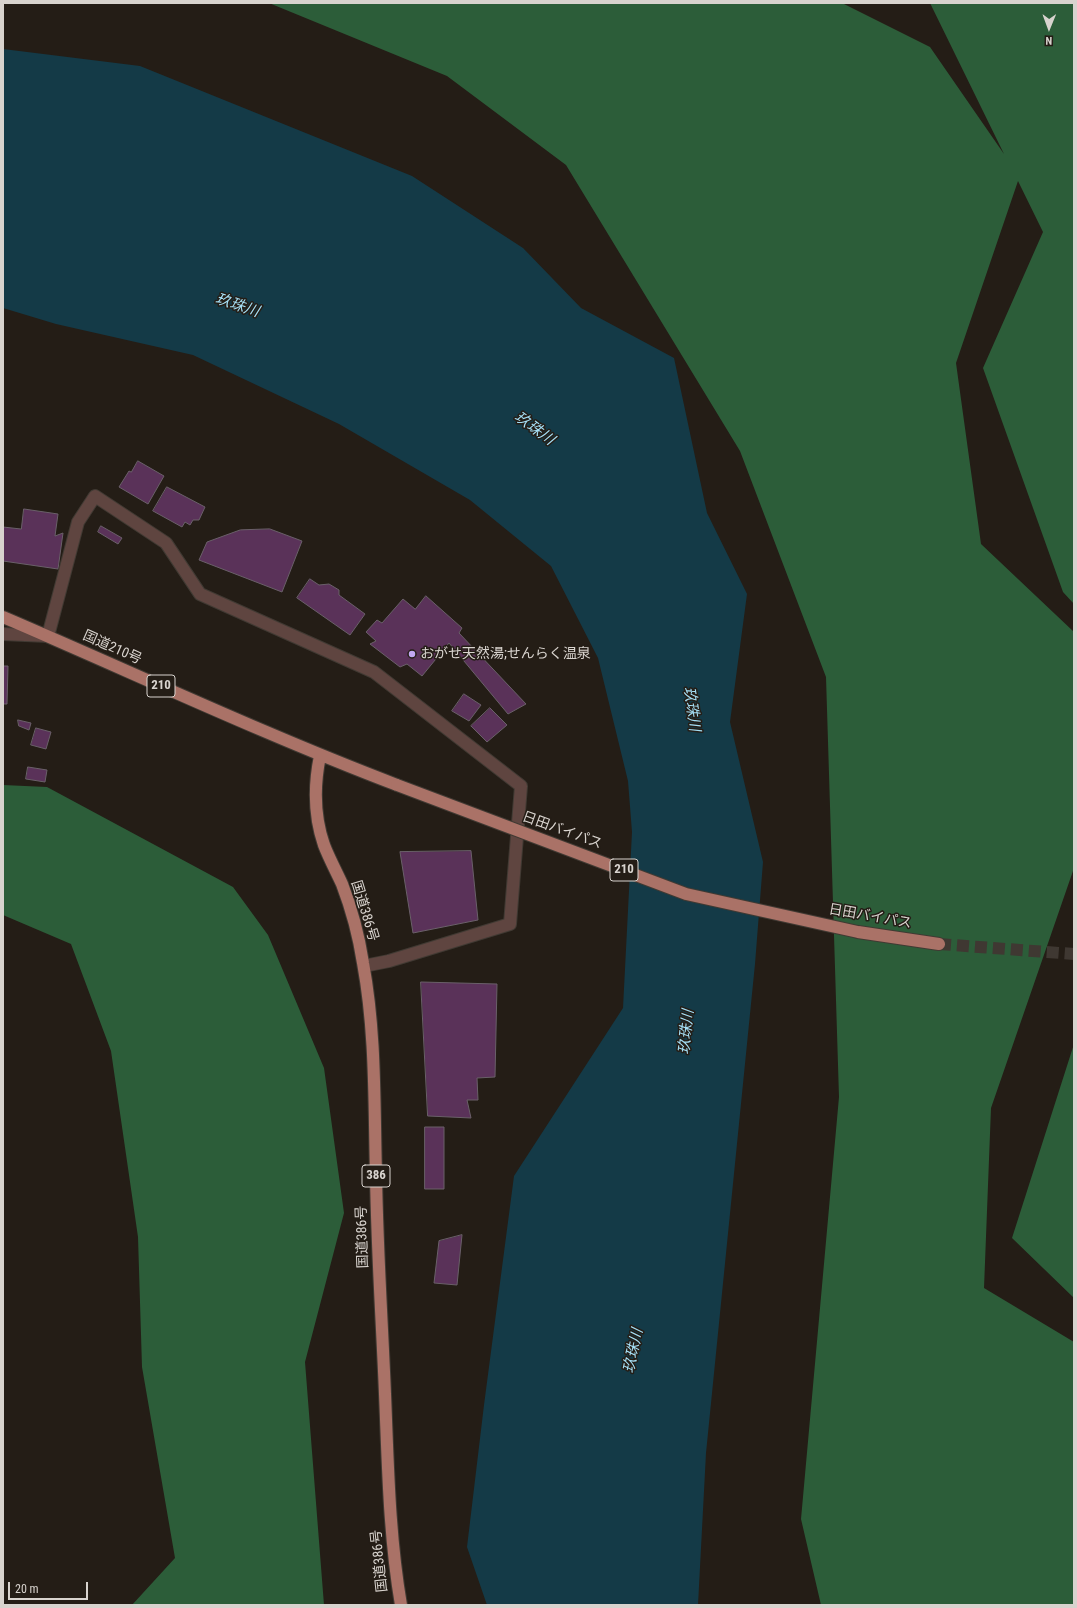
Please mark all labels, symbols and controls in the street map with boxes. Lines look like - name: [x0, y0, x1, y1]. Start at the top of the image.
- north arrow: [1029, 8, 1069, 48]
- text: N: [1045, 34, 1052, 47]
- water label: 玖珠川: [213, 290, 261, 322]
- water label: 玖珠川: [511, 408, 557, 450]
- street label: 国道210号: [80, 628, 144, 668]
- place label: おがせ天然湯;せんらく温泉: [420, 646, 591, 662]
- marker: おがせ天然湯;せんらく温泉: [407, 649, 417, 659]
- road number: 210: [147, 675, 175, 697]
- water label: 玖珠川: [679, 685, 703, 733]
- street label: 日田バイパス: [520, 809, 604, 853]
- road number: 210: [610, 859, 638, 881]
- street label: 国道386号: [347, 879, 381, 943]
- street label: 日田バイパス: [827, 901, 913, 933]
- water label: 玖珠川: [676, 1009, 698, 1055]
- road number: 386: [362, 1165, 390, 1187]
- street label: 国道386号: [354, 1205, 372, 1269]
- water label: 玖珠川: [621, 1327, 647, 1375]
- street label: 国道386号: [368, 1529, 392, 1593]
- scale bar: [10, 1574, 90, 1600]
- text: 20 m: [15, 1582, 39, 1596]

